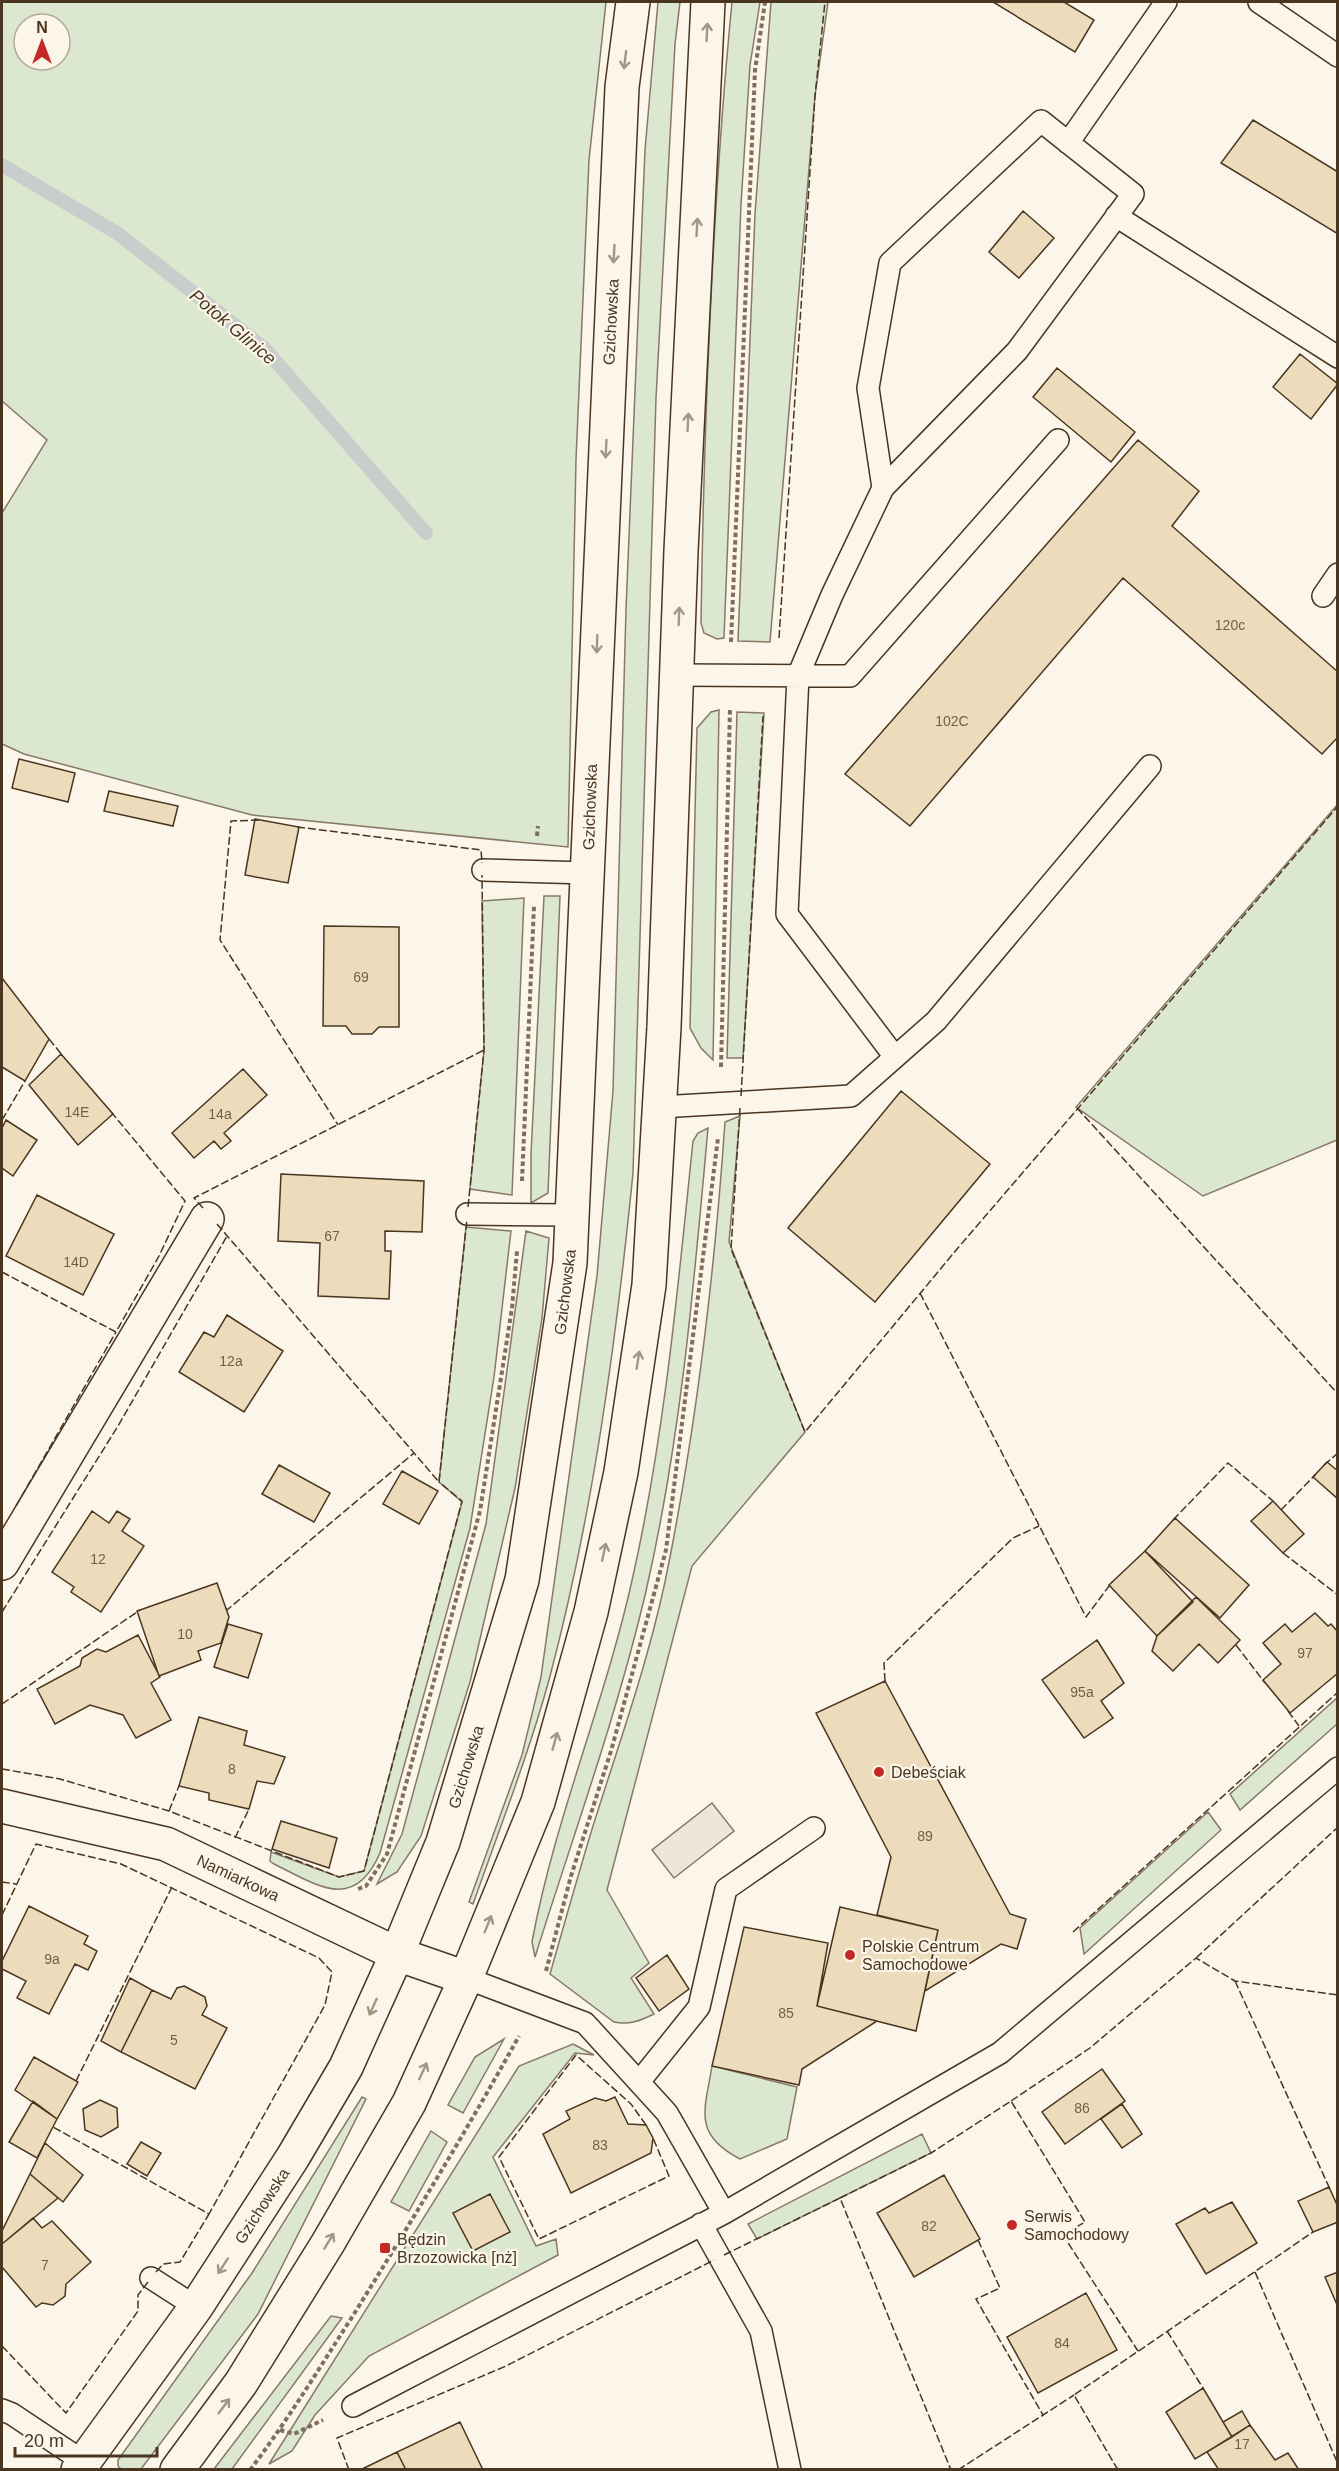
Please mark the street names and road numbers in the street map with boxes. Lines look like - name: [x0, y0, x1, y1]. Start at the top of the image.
- street label: Gzichowska: [600, 278, 622, 366]
- street label: Gzichowska: [580, 764, 600, 850]
- street label: Gzichowska: [551, 1248, 579, 1336]
- street label: Gzichowska: [445, 1723, 487, 1811]
- street label: Namiarkowa: [194, 1852, 282, 1905]
- street label: Gzichowska: [231, 2165, 293, 2247]

